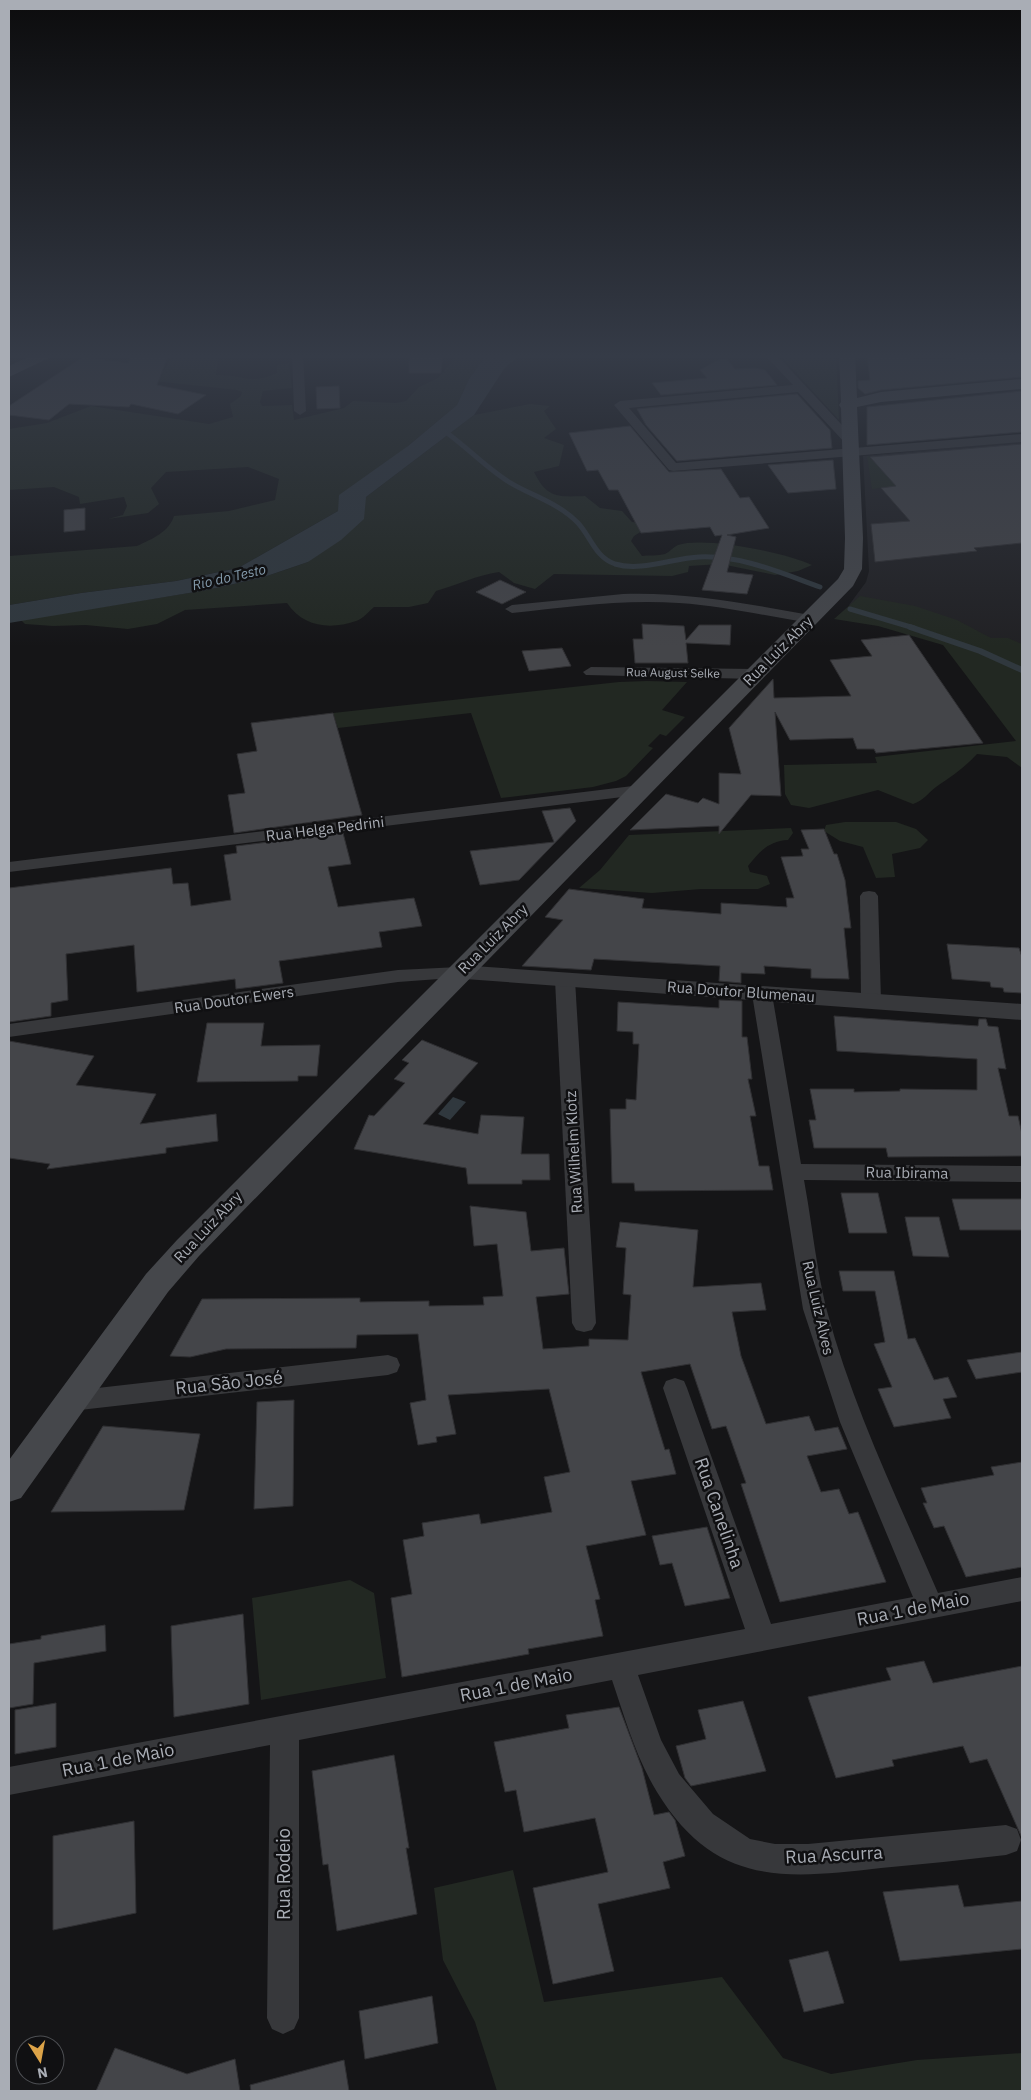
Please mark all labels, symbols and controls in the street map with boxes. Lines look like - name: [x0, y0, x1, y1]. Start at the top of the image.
- water label: Rio do Testo: [190, 560, 268, 594]
- street label: Rua Luiz Abry: [739, 611, 817, 690]
- street label: Rua August Selke: [626, 664, 720, 681]
- street label: Rua Helga Pedrini: [265, 812, 385, 845]
- street label: Rua Luiz Abry: [454, 899, 532, 978]
- street label: Rua Doutor Blumenau: [667, 977, 816, 1006]
- street label: Rua Doutor Ewers: [173, 982, 295, 1017]
- street label: Rua Wilhelm Klotz: [561, 1090, 586, 1214]
- street label: Rua Ibirama: [866, 1162, 949, 1183]
- street label: Rua Luiz Abry: [170, 1186, 246, 1267]
- street label: Rua Luiz Alves: [798, 1259, 839, 1357]
- street label: Rua São José: [174, 1365, 284, 1400]
- street label: Rua Canelinha: [690, 1454, 749, 1572]
- street label: Rua 1 de Maio: [855, 1586, 971, 1631]
- street label: Rua 1 de Maio: [458, 1662, 574, 1707]
- street label: Rua 1 de Maio: [60, 1737, 176, 1782]
- street label: Rua Rodeio: [272, 1828, 295, 1920]
- street label: Rua Ascurra: [784, 1840, 884, 1869]
- north arrow: [15, 2035, 65, 2085]
- text: N: [36, 2063, 49, 2083]

